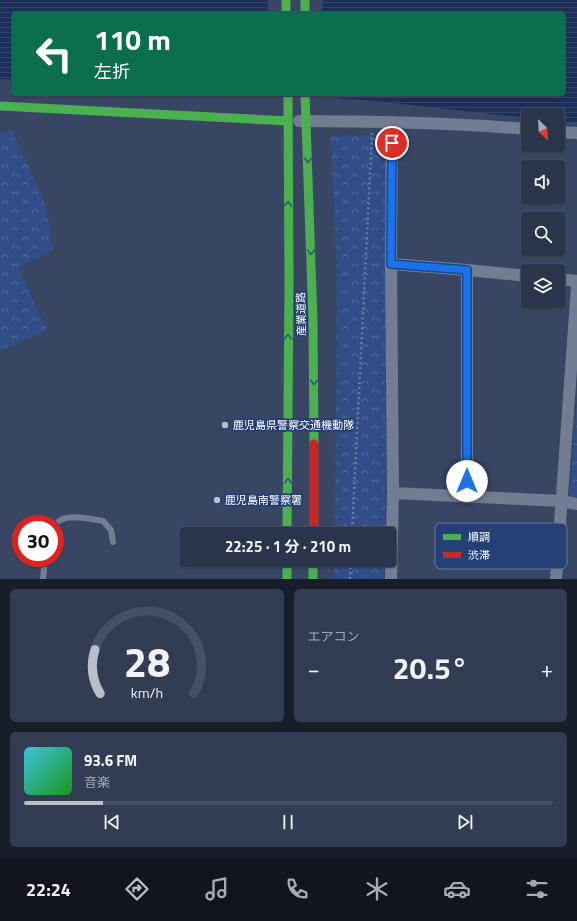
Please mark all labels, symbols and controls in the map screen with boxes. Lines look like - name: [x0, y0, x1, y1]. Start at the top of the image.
- text: 110 m: [94, 18, 171, 61]
- icon: left: [28, 28, 80, 80]
- text: 左折: [94, 58, 130, 85]
- north arrow: [521, 108, 565, 152]
- map controls: [521, 108, 565, 308]
- pin: [375, 126, 409, 160]
- icon: arrive: [381, 132, 403, 154]
- one-way arrow: [304, 157, 312, 163]
- button: sound: [521, 160, 565, 204]
- one-way arrow: [284, 201, 292, 207]
- button: search: [521, 212, 565, 256]
- one-way arrow: [306, 249, 315, 255]
- button: layers: [521, 264, 565, 308]
- street label: 産業道路: [293, 292, 309, 336]
- one-way arrow: [284, 334, 292, 340]
- one-way arrow: [310, 379, 318, 385]
- place label: 鹿児島県警察交通機動隊: [233, 417, 354, 433]
- marker: 鹿児島県警察交通機動隊: [220, 420, 230, 430]
- position arrow: [446, 460, 488, 502]
- one-way arrow: [283, 478, 292, 484]
- place label: 鹿児島南警察署: [225, 492, 302, 508]
- marker: 鹿児島南警察署: [212, 495, 222, 505]
- speed limit sign: 30: [12, 515, 64, 567]
- legend: [435, 523, 567, 569]
- text: 順調: [468, 529, 490, 545]
- text: 22:25 · 1 分 · 210 m: [225, 535, 351, 558]
- text: 渋滞: [468, 547, 490, 563]
- text: エアコン: [308, 626, 360, 646]
- text: 28: [123, 629, 170, 692]
- text: 20.5°: [393, 645, 468, 691]
- text: −: [308, 652, 320, 686]
- text: +: [541, 652, 553, 686]
- text: km/h: [131, 681, 163, 703]
- text: 93.6 FM: [84, 749, 137, 772]
- text: 音楽: [84, 772, 110, 792]
- icon: previous: [101, 811, 123, 833]
- icon: pause: [277, 811, 299, 833]
- icon: next: [454, 811, 476, 833]
- icon: directions: [123, 875, 151, 903]
- icon: music: [203, 875, 231, 903]
- icon: phone: [283, 875, 311, 903]
- icon: climate: [363, 875, 391, 903]
- icon: car: [443, 875, 471, 903]
- icon: filters: [523, 875, 551, 903]
- text: 22:24: [26, 876, 71, 903]

